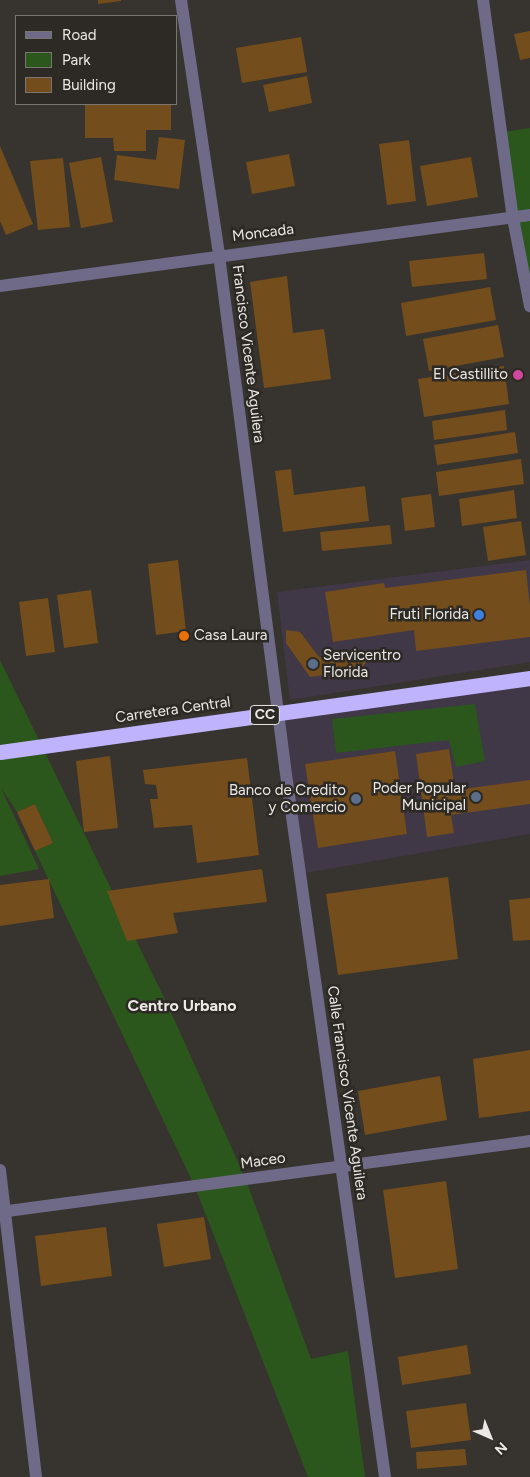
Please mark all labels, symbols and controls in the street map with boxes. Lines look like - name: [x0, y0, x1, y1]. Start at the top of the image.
- legend: [15, 15, 178, 105]
- text: Road: [62, 26, 97, 44]
- text: Park: [62, 51, 91, 69]
- text: Building: [62, 76, 116, 94]
- street label: Moncada: [231, 220, 295, 246]
- street label: Francisco Vicente Aguilera: [228, 264, 268, 444]
- place label: El Castillito: [433, 366, 508, 384]
- marker: El Castillito: [512, 369, 524, 381]
- place label: Fruti Florida: [390, 606, 469, 624]
- marker: Fruti Florida: [473, 609, 485, 621]
- place label: Casa Laura: [194, 627, 267, 645]
- marker: Casa Laura: [178, 630, 190, 642]
- place label: Servicentro Florida: [323, 646, 401, 681]
- marker: Servicentro Florida: [307, 658, 319, 670]
- street label: Carretera Central: [114, 693, 232, 727]
- road number: CC: [249, 704, 281, 726]
- place label: Poder Popular Municipal: [373, 779, 466, 814]
- place label: Banco de Credito y Comercio: [229, 781, 346, 816]
- marker: Poder Popular Municipal: [470, 791, 482, 803]
- marker: Banco de Credito y Comercio: [350, 793, 362, 805]
- street label: Calle Francisco Vicente Aguilera: [323, 985, 371, 1201]
- district label: Centro Urbano: [128, 996, 236, 1016]
- street label: Maceo: [239, 1149, 287, 1173]
- north arrow: [465, 1412, 515, 1462]
- text: N: [491, 1438, 511, 1458]

